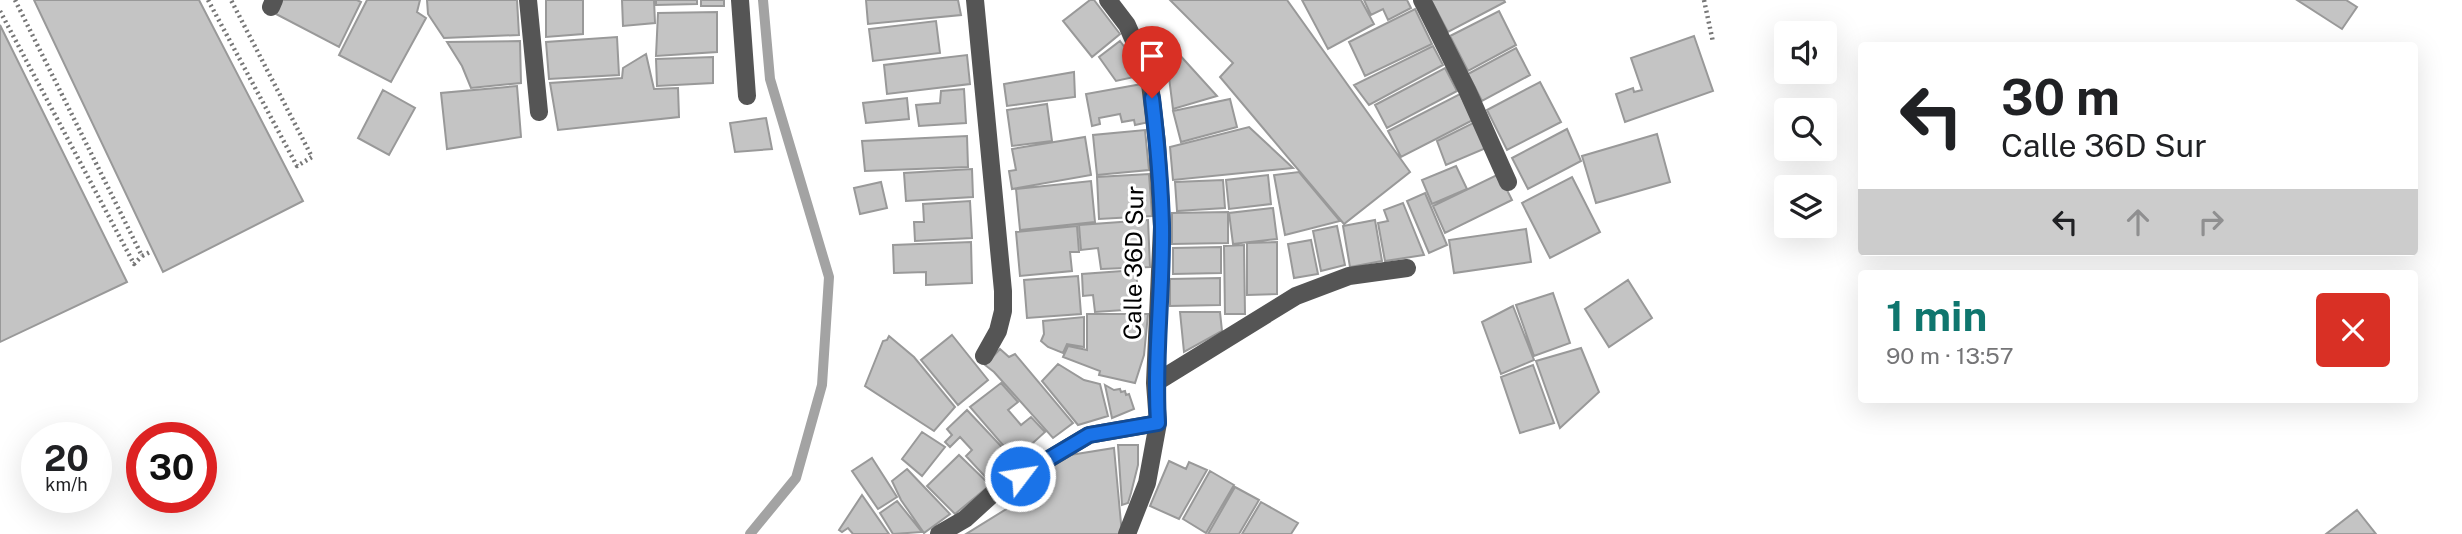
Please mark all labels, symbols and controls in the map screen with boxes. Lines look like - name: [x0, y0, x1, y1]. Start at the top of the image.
- map controls: [1774, 21, 1837, 238]
- button: sound: [1774, 21, 1837, 84]
- pin: [1122, 26, 1182, 98]
- icon: arrive: [1133, 37, 1171, 75]
- text: 30 m: [2001, 68, 2120, 126]
- icon: left: [1886, 70, 1977, 161]
- button: search: [1774, 98, 1837, 161]
- text: Calle 36D Sur: [2001, 127, 2207, 164]
- button: layers: [1774, 175, 1837, 238]
- street label: Calle 36D Sur: [1118, 186, 1148, 340]
- icon: left: [2046, 203, 2084, 241]
- icon: ahead: [2119, 203, 2157, 241]
- icon: right: [2192, 203, 2230, 241]
- text: 1 min: [1886, 291, 1987, 340]
- button: close: [2316, 293, 2390, 367]
- text: 90 m · 13:57: [1886, 342, 2014, 369]
- speed limit sign: 30: [126, 422, 217, 513]
- text: 20: [44, 438, 89, 479]
- position arrow: [983, 439, 1057, 513]
- text: km/h: [45, 474, 88, 495]

